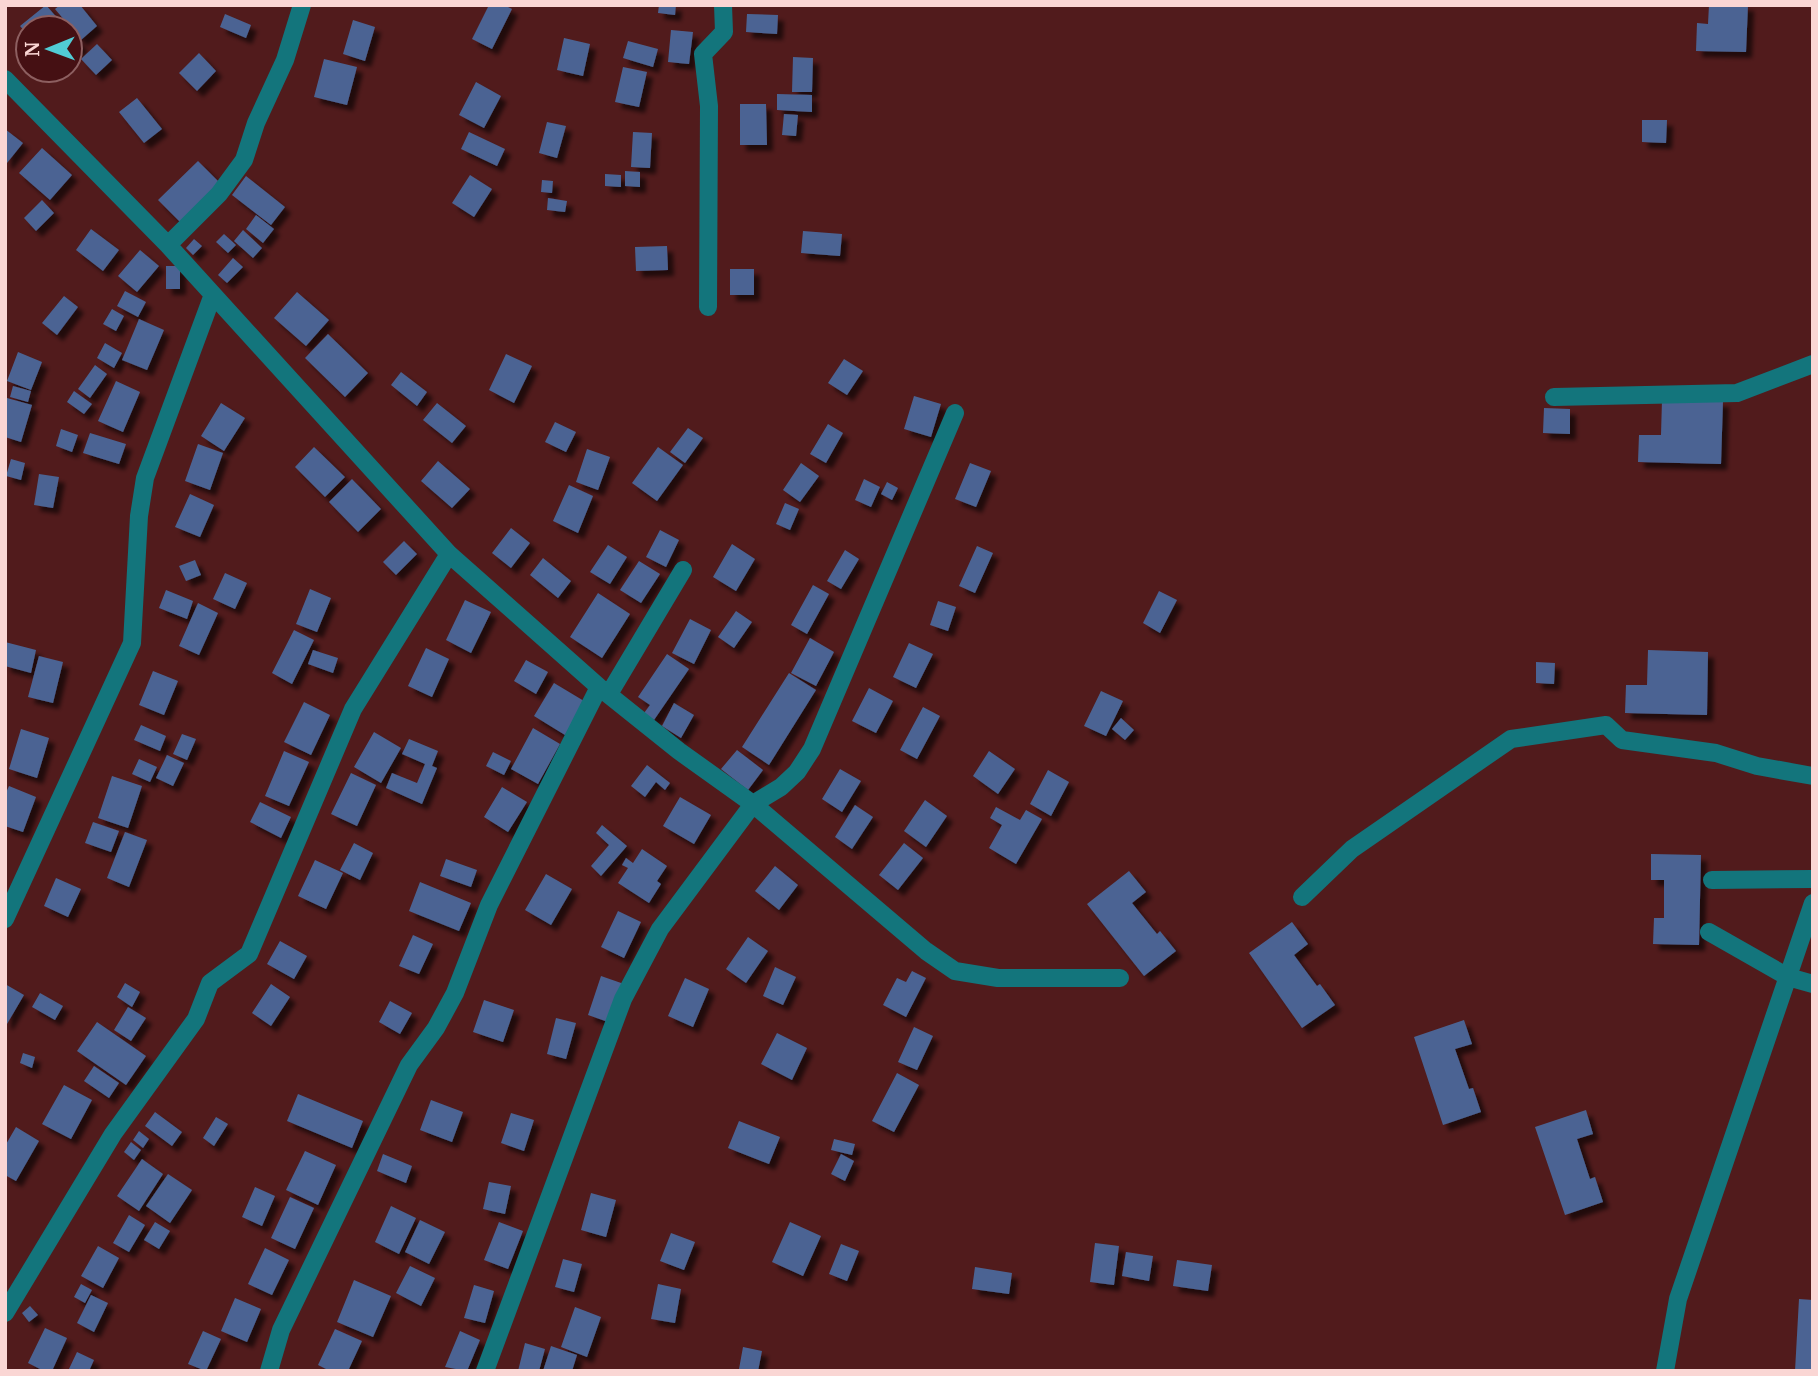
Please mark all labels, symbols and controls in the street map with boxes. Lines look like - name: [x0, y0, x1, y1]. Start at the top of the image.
- north arrow: [14, 14, 84, 84]
- text: N: [20, 42, 44, 57]

